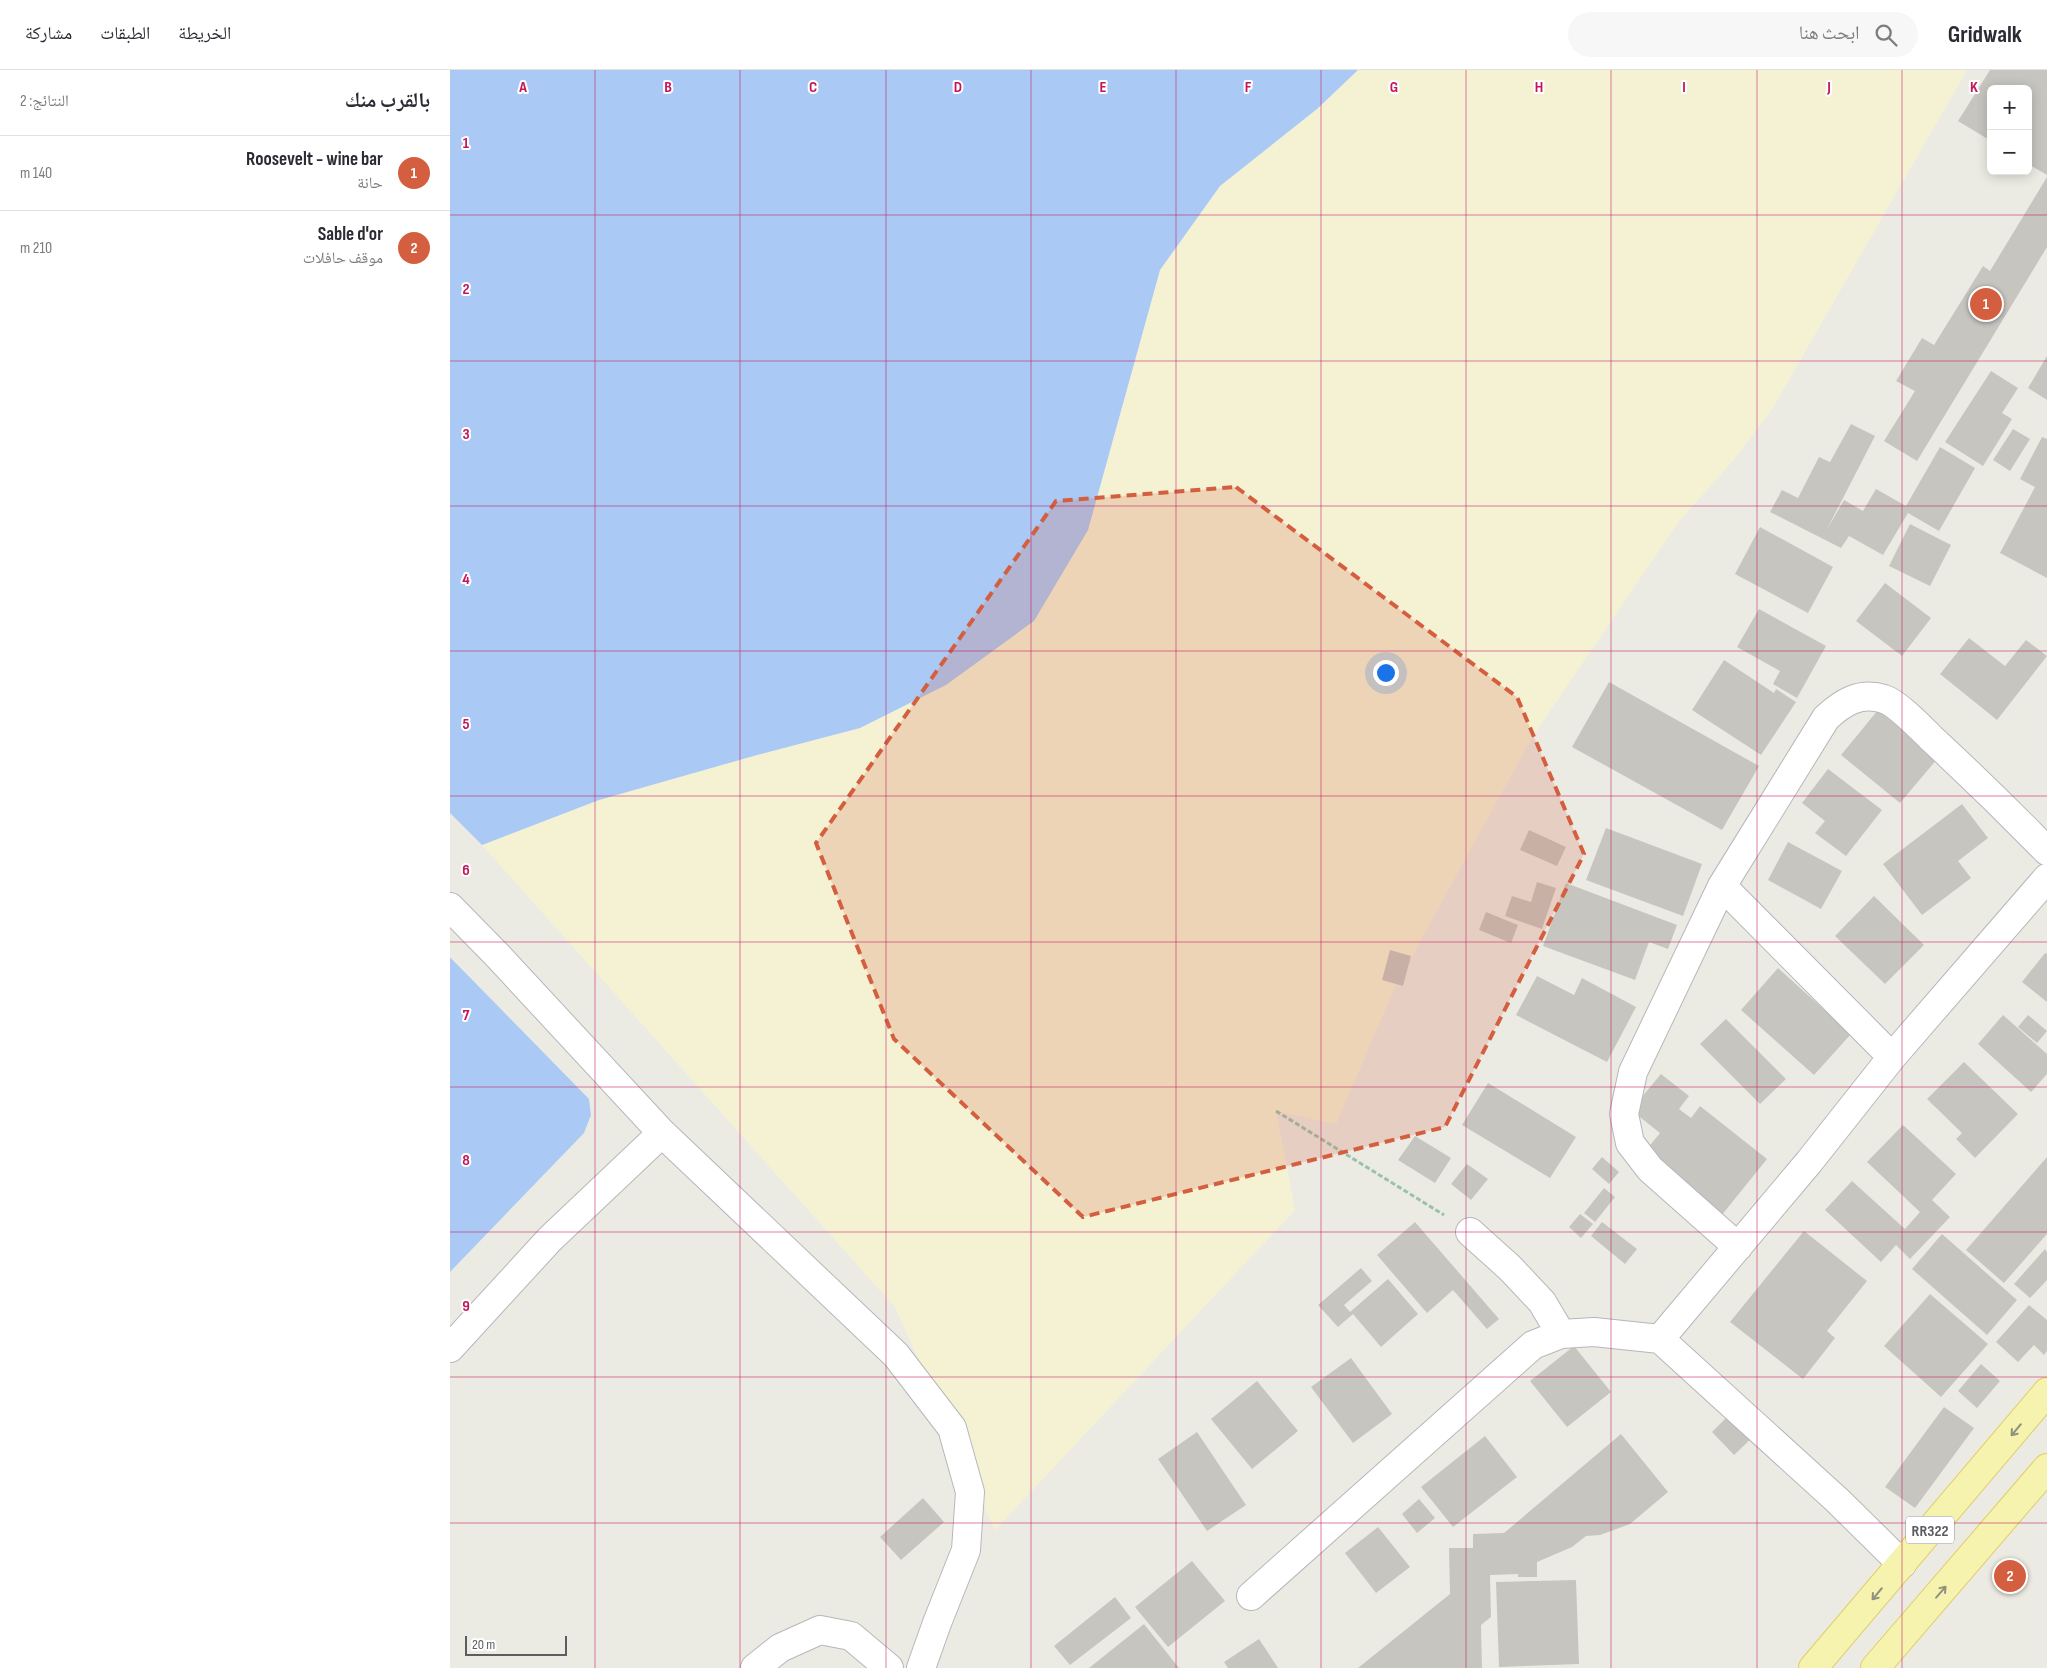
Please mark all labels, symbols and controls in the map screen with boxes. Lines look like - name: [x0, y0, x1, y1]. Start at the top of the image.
- search box: [1568, 12, 1918, 57]
- text: Gridwalk: [1948, 20, 2022, 49]
- icon: search: [1872, 21, 1900, 49]
- text: ابحث هنا: [1799, 22, 1860, 45]
- text: مشاركة: [25, 23, 72, 44]
- text: الطبقات: [100, 23, 150, 44]
- text: الخريطة: [178, 23, 231, 44]
- text: A: [518, 78, 527, 97]
- text: B: [664, 78, 672, 97]
- text: C: [809, 78, 817, 97]
- text: D: [954, 78, 962, 97]
- text: E: [1100, 78, 1107, 97]
- text: F: [1245, 78, 1252, 97]
- text: G: [1390, 78, 1398, 97]
- text: H: [1535, 78, 1543, 97]
- text: I: [1682, 78, 1686, 97]
- text: J: [1826, 78, 1831, 97]
- text: K: [1970, 78, 1978, 97]
- map controls: [1987, 85, 2032, 175]
- button: +: [1987, 85, 2032, 130]
- text: بالقرب منك: [345, 88, 430, 113]
- text: النتائج: 2: [20, 92, 69, 111]
- button: −: [1987, 130, 2032, 175]
- text: 1: [463, 134, 470, 153]
- text: Roosevelt - wine bar: [246, 148, 383, 171]
- text: 140 m: [20, 164, 52, 183]
- text: 1: [411, 164, 417, 183]
- text: حانة: [357, 174, 383, 193]
- text: Sable d'or: [318, 223, 383, 246]
- text: 210 m: [20, 239, 52, 258]
- text: 2: [411, 239, 418, 258]
- text: موقف حافلات: [303, 249, 383, 268]
- text: 2: [462, 280, 470, 299]
- pin: 1: [1970, 285, 2002, 323]
- text: 3: [462, 425, 470, 444]
- text: 4: [462, 570, 470, 589]
- your location: [1373, 660, 1399, 686]
- text: 5: [462, 715, 470, 734]
- text: 6: [462, 861, 470, 880]
- text: 7: [463, 1006, 470, 1025]
- text: 8: [462, 1151, 470, 1170]
- text: 9: [462, 1297, 470, 1316]
- one-way arrow: [2010, 1423, 2021, 1436]
- road number: RR322: [1906, 1516, 1954, 1544]
- pin: 2: [1994, 1557, 2026, 1595]
- one-way arrow: [1936, 1586, 1947, 1599]
- one-way arrow: [1871, 1587, 1882, 1600]
- scale bar: [465, 1633, 568, 1656]
- text: 20 m: [472, 1636, 495, 1653]

